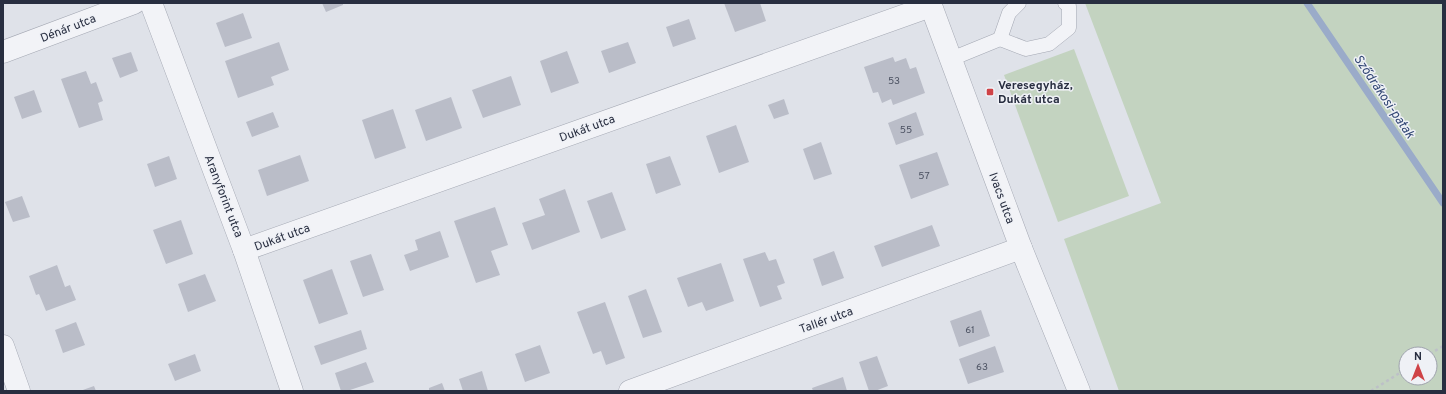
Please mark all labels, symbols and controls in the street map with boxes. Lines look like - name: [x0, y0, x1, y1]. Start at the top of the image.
- street label: Dénár utca: [38, 11, 99, 47]
- water label: Sződrákosi-patak: [1349, 52, 1418, 142]
- house number: 53: [888, 75, 900, 88]
- place label: Veresegyház, Dukát utca: [998, 78, 1073, 108]
- marker: Veresegyház, Dukát utca: [985, 87, 995, 97]
- street label: Dukát utca: [557, 111, 617, 146]
- house number: 55: [900, 124, 912, 137]
- street label: Aranyforint utca: [200, 153, 246, 240]
- house number: 57: [918, 170, 930, 183]
- street label: Ivacs utca: [984, 170, 1018, 226]
- street label: Dukát utca: [252, 220, 312, 255]
- street label: Tallér utca: [797, 304, 855, 338]
- house number: 61: [965, 324, 975, 337]
- north arrow: [1398, 346, 1438, 386]
- text: N: [1414, 350, 1422, 364]
- house number: 63: [976, 361, 988, 374]

